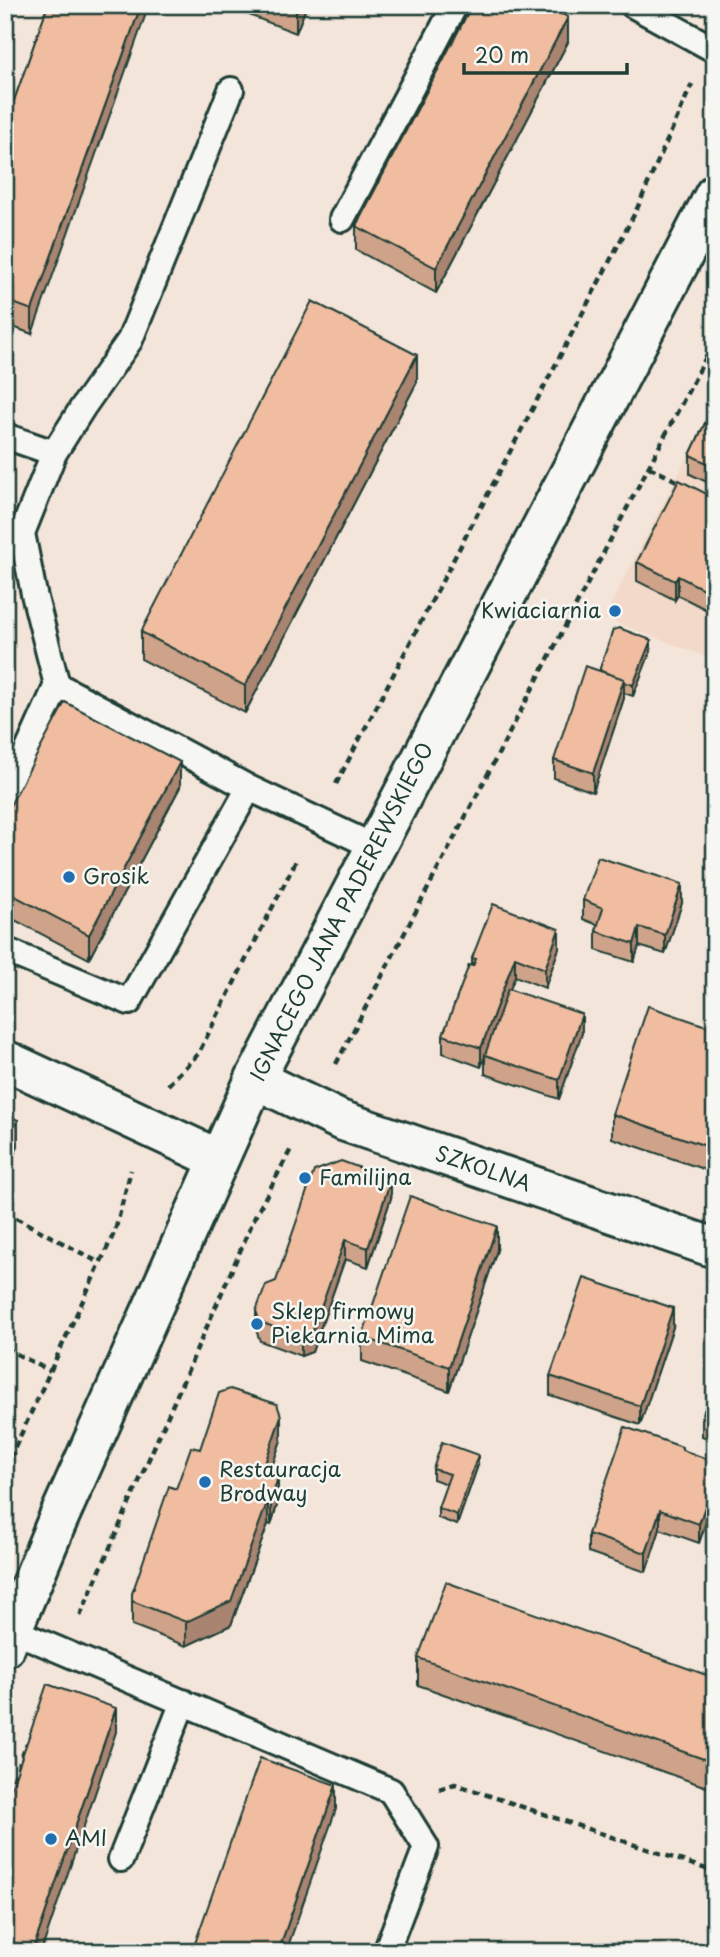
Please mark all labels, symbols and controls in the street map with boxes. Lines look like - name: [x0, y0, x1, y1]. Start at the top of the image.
- scale bar: [464, 32, 627, 76]
- text: 20 m: [475, 38, 529, 70]
- place label: Kwiaciarnia: [481, 593, 601, 625]
- marker: Kwiaciarnia: [607, 603, 623, 619]
- street label: IGNACEGO JANA PADEREWSKIEGO: [240, 736, 440, 1086]
- place label: Grosik: [83, 859, 149, 891]
- marker: Grosik: [61, 869, 77, 885]
- street label: SZKOLNA: [431, 1136, 536, 1198]
- place label: Familijna: [319, 1160, 411, 1192]
- marker: Familijna: [297, 1170, 313, 1186]
- place label: Sklep firmowy Piekarnia Mima: [271, 1294, 435, 1350]
- marker: Sklep firmowy Piekarnia Mima: [249, 1316, 265, 1332]
- place label: Restauracja Brodway: [219, 1452, 341, 1508]
- marker: Restauracja Brodway: [197, 1474, 213, 1490]
- place label: AMI: [65, 1821, 107, 1853]
- marker: AMI: [43, 1831, 59, 1847]

